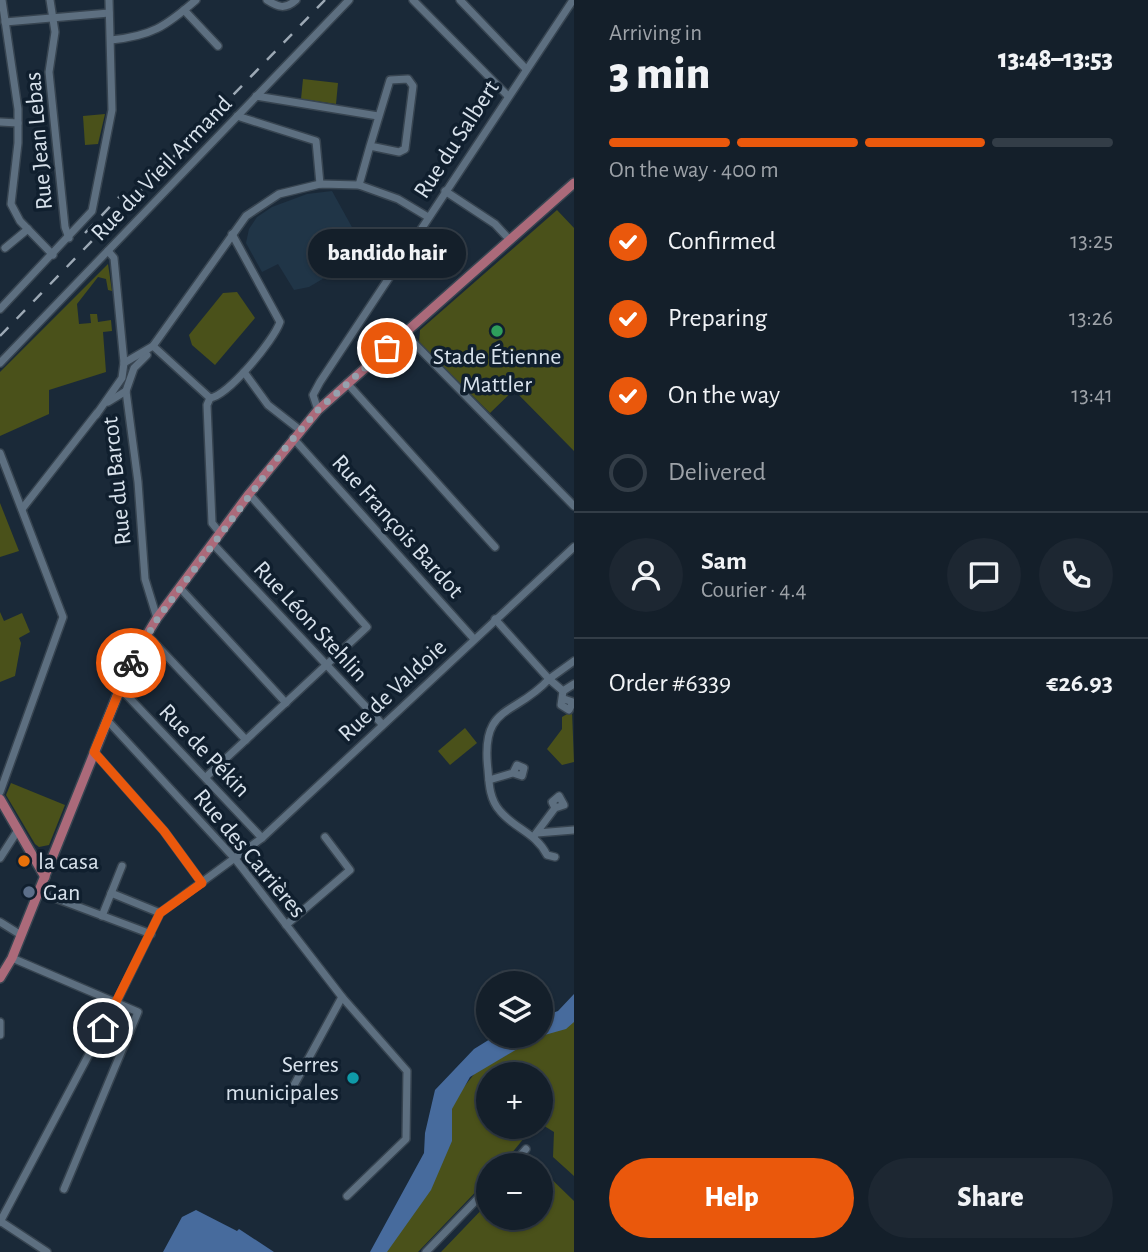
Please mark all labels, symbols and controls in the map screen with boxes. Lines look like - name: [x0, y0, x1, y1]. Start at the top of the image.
- text: Arriving in: [609, 22, 702, 45]
- text: 13:48–13:53: [998, 46, 1113, 72]
- text: 3 min: [609, 51, 710, 97]
- street label: Rue Jean Lebas: [21, 71, 57, 211]
- street label: Rue du Salbert: [410, 76, 504, 203]
- street label: Rue du Vieil Armand: [87, 92, 237, 246]
- text: On the way · 400 m: [609, 159, 779, 182]
- icon: check: [609, 223, 647, 261]
- text: Confirmed: [668, 228, 776, 254]
- callout: bandido hair: [308, 229, 466, 278]
- text: 13:25: [1070, 230, 1113, 253]
- text: bandido hair: [327, 242, 447, 265]
- icon: check: [609, 300, 647, 338]
- text: Preparing: [668, 305, 767, 331]
- text: 13:26: [1069, 307, 1113, 330]
- pin: [357, 318, 417, 378]
- marker: Stade Étienne Mattler: [489, 323, 505, 339]
- icon: bag: [368, 329, 406, 367]
- place label: Stade Étienne Mattler: [433, 343, 561, 397]
- icon: check: [609, 377, 647, 415]
- text: On the way: [668, 382, 780, 408]
- text: 13:41: [1071, 384, 1113, 407]
- street label: Rue du Barcot: [98, 415, 136, 546]
- street label: Rue François Bardot: [327, 451, 468, 603]
- text: Delivered: [668, 459, 766, 485]
- button: person: [609, 538, 683, 612]
- button: chat: [947, 538, 1021, 612]
- button: phone: [1039, 538, 1113, 612]
- text: Sam: [701, 548, 747, 574]
- street label: Rue Léon Stehlin: [249, 557, 372, 687]
- text: Courier · 4.4: [701, 579, 807, 602]
- courier: [96, 628, 166, 698]
- street label: Rue de Valdoie: [334, 635, 451, 747]
- icon: bike: [112, 644, 150, 682]
- text: Order #6339: [609, 670, 731, 696]
- text: €26.93: [1046, 670, 1113, 696]
- street label: Rue de Pékin: [154, 699, 254, 802]
- street label: Rue des Carrières: [189, 785, 310, 923]
- place label: la casa: [38, 850, 99, 874]
- marker: la casa: [16, 853, 32, 869]
- place label: Gan: [43, 881, 80, 905]
- marker: Gan: [21, 884, 37, 900]
- map controls: [476, 971, 553, 1230]
- button: layers: [476, 971, 553, 1048]
- pin: [73, 998, 133, 1058]
- icon: home: [84, 1009, 122, 1047]
- place label: Serres municipales: [225, 1053, 339, 1105]
- button: +: [476, 1062, 553, 1139]
- marker: Serres municipales: [345, 1070, 361, 1086]
- button: −: [476, 1153, 553, 1230]
- button: Help: [609, 1158, 854, 1238]
- button: Share: [868, 1158, 1113, 1238]

